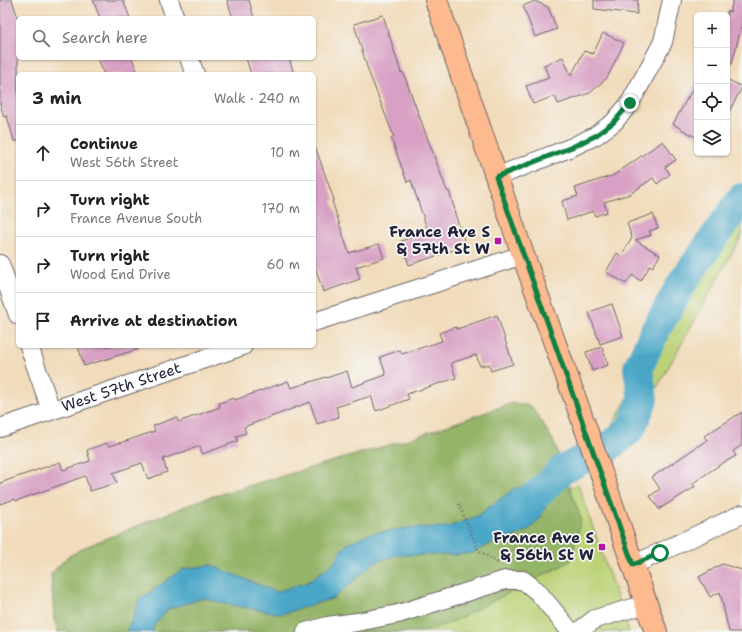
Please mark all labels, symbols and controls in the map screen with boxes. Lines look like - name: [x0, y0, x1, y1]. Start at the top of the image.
- map controls: [694, 12, 730, 156]
- button: +: [694, 12, 730, 48]
- search box: [16, 16, 316, 60]
- icon: search: [30, 27, 52, 49]
- text: Search here: [62, 28, 148, 48]
- button: −: [694, 48, 730, 84]
- button: locate: [694, 84, 730, 120]
- text: 3 min: [32, 87, 82, 109]
- text: Walk · 240 m: [214, 90, 300, 107]
- route end: [621, 94, 639, 112]
- button: layers: [694, 120, 730, 156]
- text: Continue: [70, 134, 138, 154]
- icon: ahead: [32, 142, 54, 164]
- text: 10 m: [270, 144, 300, 161]
- text: West 56th Street: [70, 154, 178, 171]
- text: Turn right: [70, 190, 150, 210]
- icon: right: [32, 198, 54, 220]
- text: 170 m: [262, 200, 300, 217]
- text: France Avenue South: [70, 210, 202, 227]
- place label: France Ave S & 57th St W: [389, 222, 490, 259]
- marker: France Ave S & 57th St W: [493, 236, 503, 246]
- text: Turn right: [70, 246, 150, 266]
- icon: right: [32, 254, 54, 276]
- text: 60 m: [267, 256, 300, 273]
- text: Wood End Drive: [70, 266, 171, 283]
- icon: arrive: [32, 310, 54, 332]
- text: Arrive at destination: [70, 311, 238, 331]
- street label: West 57th Street: [59, 358, 184, 416]
- place label: France Ave S & 56th St W: [493, 528, 594, 565]
- marker: France Ave S & 56th St W: [597, 542, 607, 552]
- route start: [651, 544, 669, 562]

